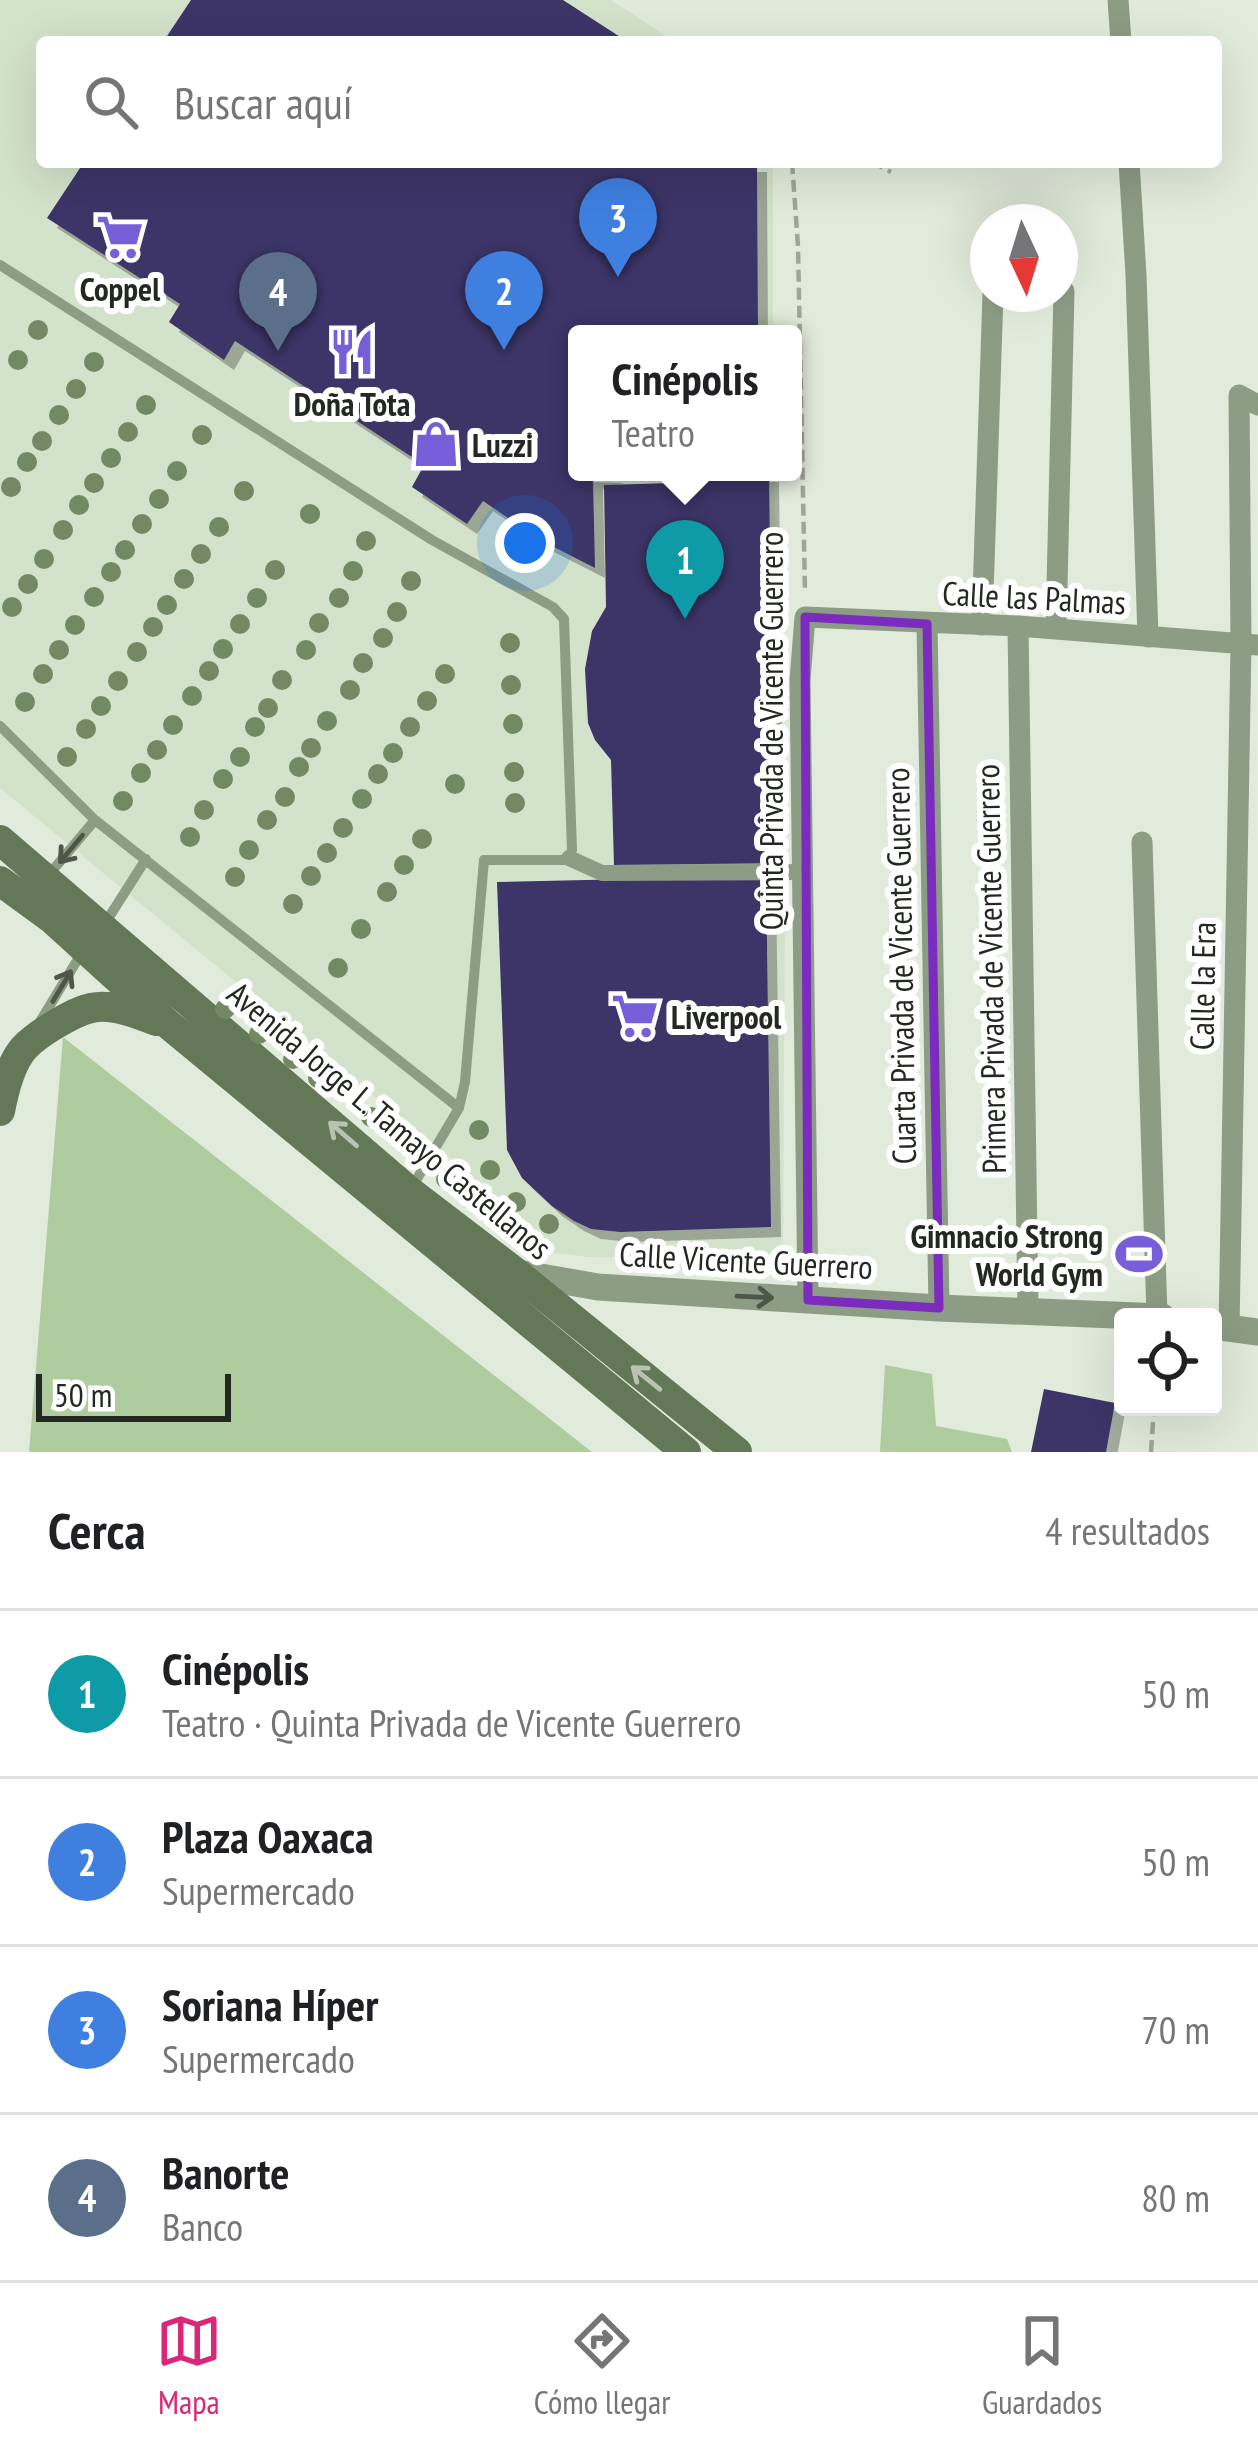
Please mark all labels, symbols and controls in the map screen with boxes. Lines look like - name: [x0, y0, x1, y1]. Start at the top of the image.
- search box: [36, 36, 1222, 168]
- icon: search: [78, 69, 144, 135]
- text: Buscar aquí: [174, 73, 353, 131]
- pin: 3: [579, 178, 657, 277]
- north arrow: [970, 204, 1078, 312]
- supermarket icon: Coppel: [95, 212, 145, 262]
- pin: 2: [465, 251, 543, 350]
- pin: 4: [239, 252, 317, 351]
- place label: Coppel: [80, 267, 161, 310]
- popup: [568, 325, 802, 481]
- restaurant icon: Doña Tota: [327, 327, 377, 377]
- text: Cinépolis: [611, 349, 759, 407]
- place label: Doña Tota: [294, 382, 410, 425]
- text: Teatro: [611, 407, 695, 458]
- shop icon: Luzzi: [411, 419, 461, 469]
- place label: Luzzi: [472, 423, 533, 466]
- your location: [495, 513, 555, 573]
- pin: 1: [646, 520, 724, 619]
- street label: Quinta Privada de Vicente Guerrero: [749, 532, 792, 930]
- street label: Calle las Palmas: [941, 571, 1127, 623]
- street label: Primera Privada de Vicente Guerrero: [965, 764, 1015, 1174]
- street label: Cuarta Privada de Vicente Guerrero: [875, 767, 925, 1165]
- one-way arrow: [57, 833, 85, 864]
- street label: Calle la Era: [1179, 922, 1225, 1050]
- one-way arrow: [50, 969, 74, 1004]
- street label: Avenida Jorge L. Tamayo Castellanos: [219, 972, 561, 1268]
- supermarket icon: Liverpool: [610, 991, 660, 1041]
- place label: Liverpool: [671, 995, 782, 1038]
- one-way arrow: [328, 1120, 359, 1148]
- place label: Gimnacio Strong World Gym: [910, 1214, 1103, 1295]
- sports icon: Gimnacio Strong World Gym: [1114, 1229, 1164, 1279]
- street label: Calle Vicente Guerrero: [618, 1232, 874, 1288]
- one-way arrow: [735, 1285, 774, 1308]
- map controls: [1114, 1308, 1222, 1416]
- button: locate: [1114, 1308, 1222, 1416]
- one-way arrow: [631, 1365, 663, 1392]
- scale bar: [36, 1368, 231, 1421]
- text: 50 m: [54, 1373, 112, 1416]
- text: Cerca: [48, 1497, 146, 1563]
- text: 4 resultados: [1045, 1505, 1210, 1556]
- text: Cinépolis: [162, 1639, 309, 1697]
- text: 1: [78, 1668, 96, 1719]
- text: 50 m: [1141, 1668, 1210, 1719]
- text: Teatro · Quinta Privada de Vicente Guerrero: [162, 1697, 741, 1748]
- text: Plaza Oaxaca: [162, 1807, 374, 1865]
- text: 2: [78, 1836, 96, 1887]
- text: 50 m: [1141, 1836, 1210, 1887]
- text: Supermercado: [162, 1865, 355, 1916]
- text: Soriana Híper: [162, 1975, 378, 2033]
- text: 3: [78, 2004, 96, 2055]
- text: 70 m: [1141, 2004, 1210, 2055]
- text: Supermercado: [162, 2033, 355, 2084]
- text: Banorte: [162, 2143, 290, 2201]
- text: 4: [78, 2172, 96, 2223]
- text: 80 m: [1141, 2172, 1210, 2223]
- text: Banco: [162, 2201, 243, 2252]
- tab: Mapa: [156, 2308, 222, 2423]
- tab: Cómo llegar: [534, 2308, 670, 2423]
- tab: Guardados: [982, 2308, 1102, 2423]

